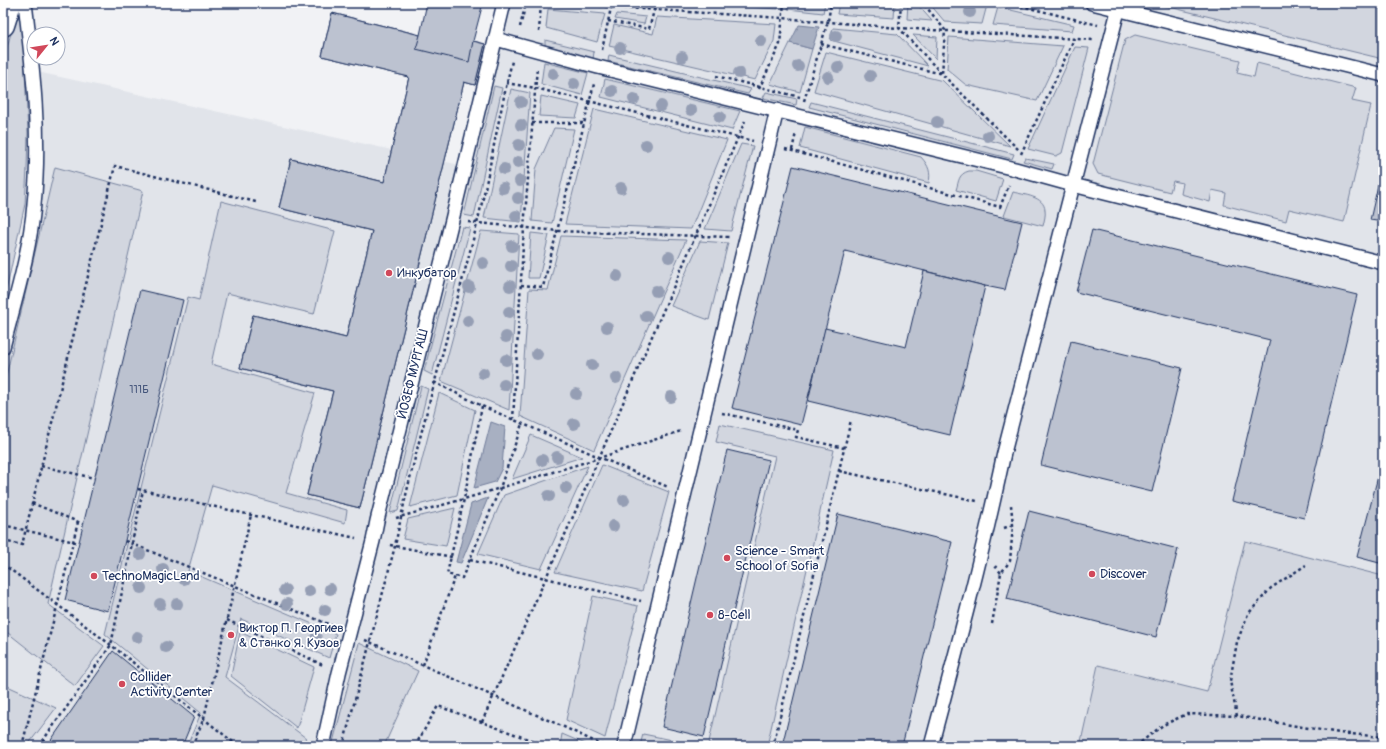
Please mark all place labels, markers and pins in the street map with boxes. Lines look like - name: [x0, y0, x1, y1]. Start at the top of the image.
- place label: Инкубатор: [397, 265, 457, 281]
- marker: Инкубатор: [384, 268, 394, 278]
- place label: Science - Smart School of Sofia: [735, 543, 825, 574]
- marker: Science - Smart School of Sofia: [722, 553, 732, 563]
- place label: Discover: [1100, 566, 1147, 582]
- place label: TechnoMagicLand: [102, 568, 200, 584]
- marker: Discover: [1087, 569, 1097, 579]
- marker: TechnoMagicLand: [89, 571, 99, 581]
- place label: 8-Cell: [718, 607, 751, 623]
- marker: 8-Cell: [705, 610, 715, 620]
- place label: Виктор П. Георгиев & Станко Я. Кузов: [239, 620, 344, 651]
- marker: Виктор П. Георгиев & Станко Я. Кузов: [226, 630, 236, 640]
- place label: Collider Activity Center: [130, 669, 213, 700]
- marker: Collider Activity Center: [117, 679, 127, 689]

